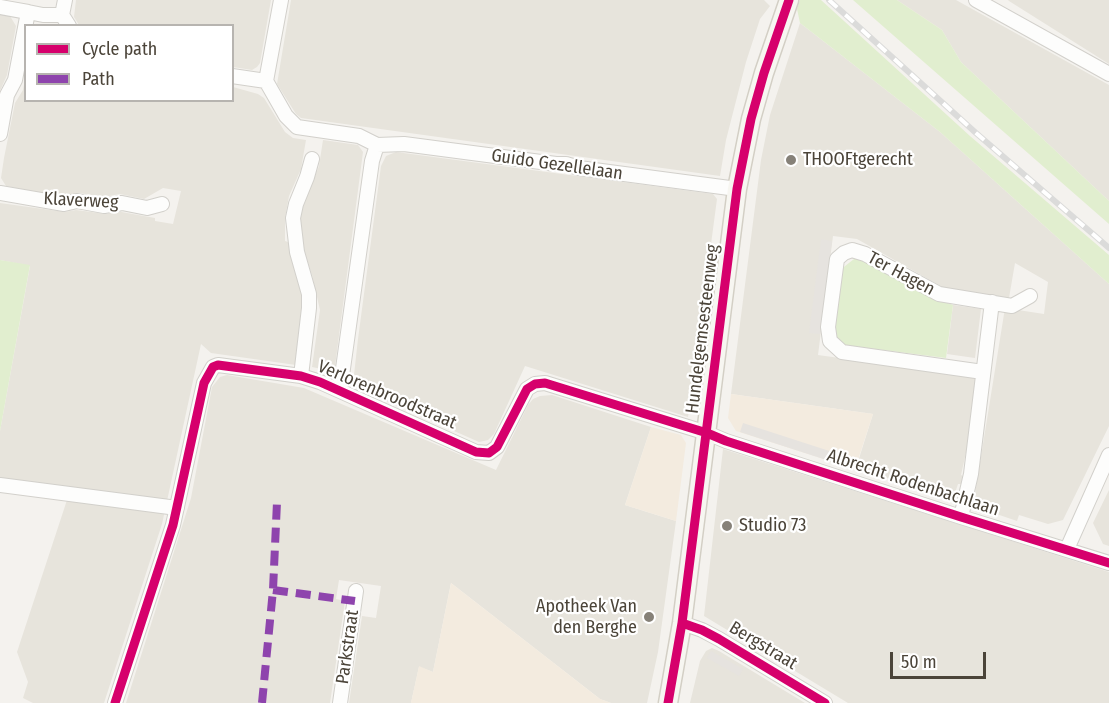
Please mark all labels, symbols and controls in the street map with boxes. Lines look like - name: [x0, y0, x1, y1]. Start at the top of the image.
- legend: [24, 24, 234, 102]
- text: Cycle path: [82, 38, 157, 60]
- text: Path: [82, 68, 115, 90]
- street label: Guido Gezellelaan: [490, 145, 624, 185]
- place label: THOOFtgerecht: [803, 149, 913, 171]
- marker: THOOFtgerecht: [784, 153, 798, 167]
- street label: Klaverweg: [43, 188, 119, 214]
- street label: Hundelgemsesteenweg: [682, 243, 724, 415]
- street label: Ter Hagen: [864, 247, 938, 301]
- street label: Verlorenbroodstraat: [314, 356, 460, 434]
- street label: Albrecht Rodenbachlaan: [824, 445, 1002, 521]
- place label: Studio 73: [739, 515, 806, 537]
- marker: Studio 73: [720, 519, 734, 533]
- place label: Apotheek Van den Berghe: [536, 596, 637, 638]
- street label: Parkstraat: [332, 609, 364, 685]
- marker: Apotheek Van den Berghe: [642, 610, 656, 624]
- street label: Bergstraat: [725, 617, 801, 675]
- scale bar: [893, 640, 989, 678]
- text: 50 m: [901, 651, 937, 673]

